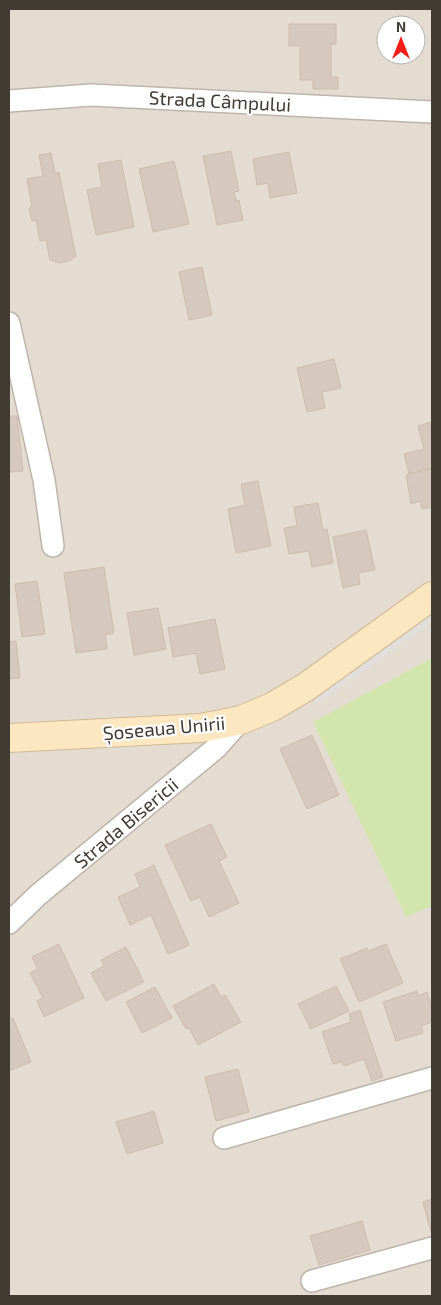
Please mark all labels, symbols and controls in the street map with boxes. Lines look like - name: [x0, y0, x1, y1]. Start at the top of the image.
- north arrow: [376, 15, 426, 65]
- text: N: [396, 18, 406, 35]
- street label: Strada Câmpului: [148, 85, 292, 116]
- street label: Șoseaua Unirii: [102, 711, 226, 746]
- street label: Strada Bisericii: [69, 772, 182, 873]

